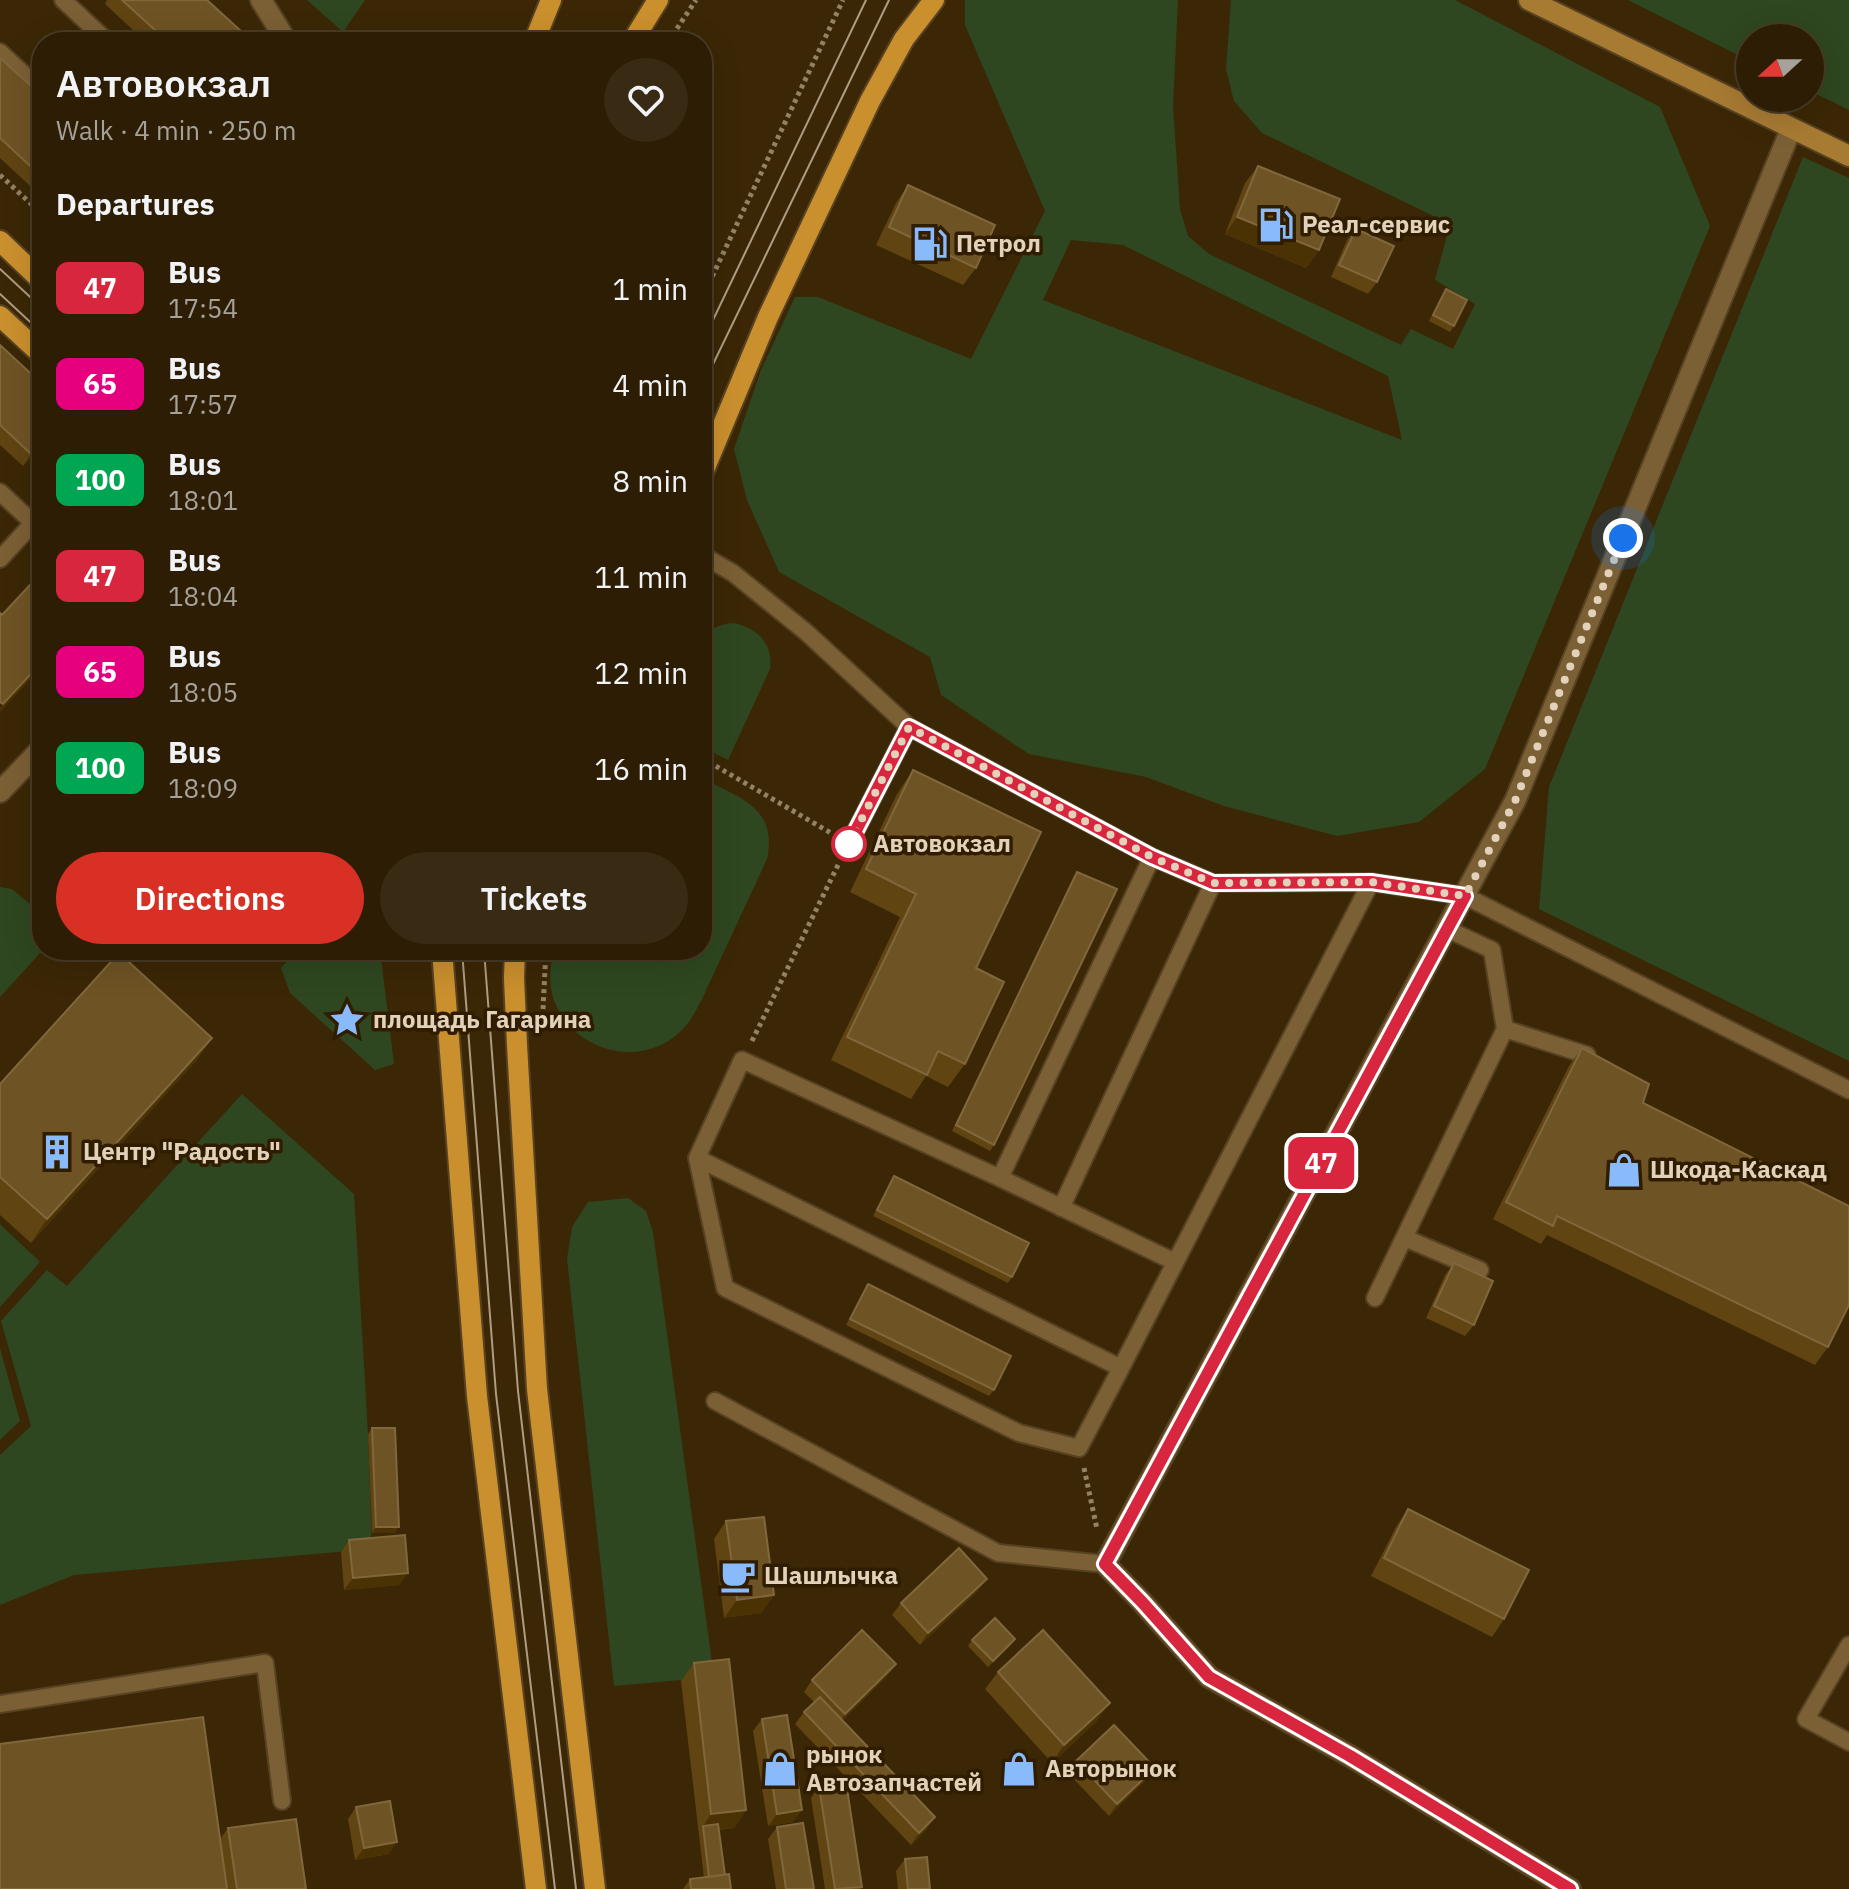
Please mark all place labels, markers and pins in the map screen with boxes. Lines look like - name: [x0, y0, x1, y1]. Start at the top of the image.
- fuel station icon: Реал-сервис: [1257, 206, 1295, 244]
- place label: Реал-сервис: [1302, 208, 1450, 240]
- fuel station icon: Петрол: [911, 225, 949, 263]
- place label: Петрол: [956, 227, 1041, 259]
- marker: Автовокзал: [832, 827, 866, 861]
- place label: Автовокзал: [873, 827, 1011, 859]
- place icon: площадь Гагарина: [328, 1001, 366, 1039]
- place label: площадь Гагарина: [373, 1003, 591, 1035]
- building icon: Центр "Радость": [38, 1133, 76, 1171]
- place label: Центр "Радость": [83, 1135, 281, 1167]
- shop icon: Шкода-Каскад: [1605, 1151, 1643, 1189]
- place label: Шкода-Каскад: [1650, 1153, 1827, 1185]
- cafe icon: Шашлычка: [719, 1557, 757, 1595]
- place label: Шашлычка: [764, 1559, 898, 1591]
- place label: рынок Автозапчастей: [806, 1738, 982, 1798]
- shop icon: рынок Автозапчастей: [761, 1750, 799, 1788]
- shop icon: Авторынок: [1000, 1750, 1038, 1788]
- place label: Авторынок: [1045, 1752, 1177, 1784]

